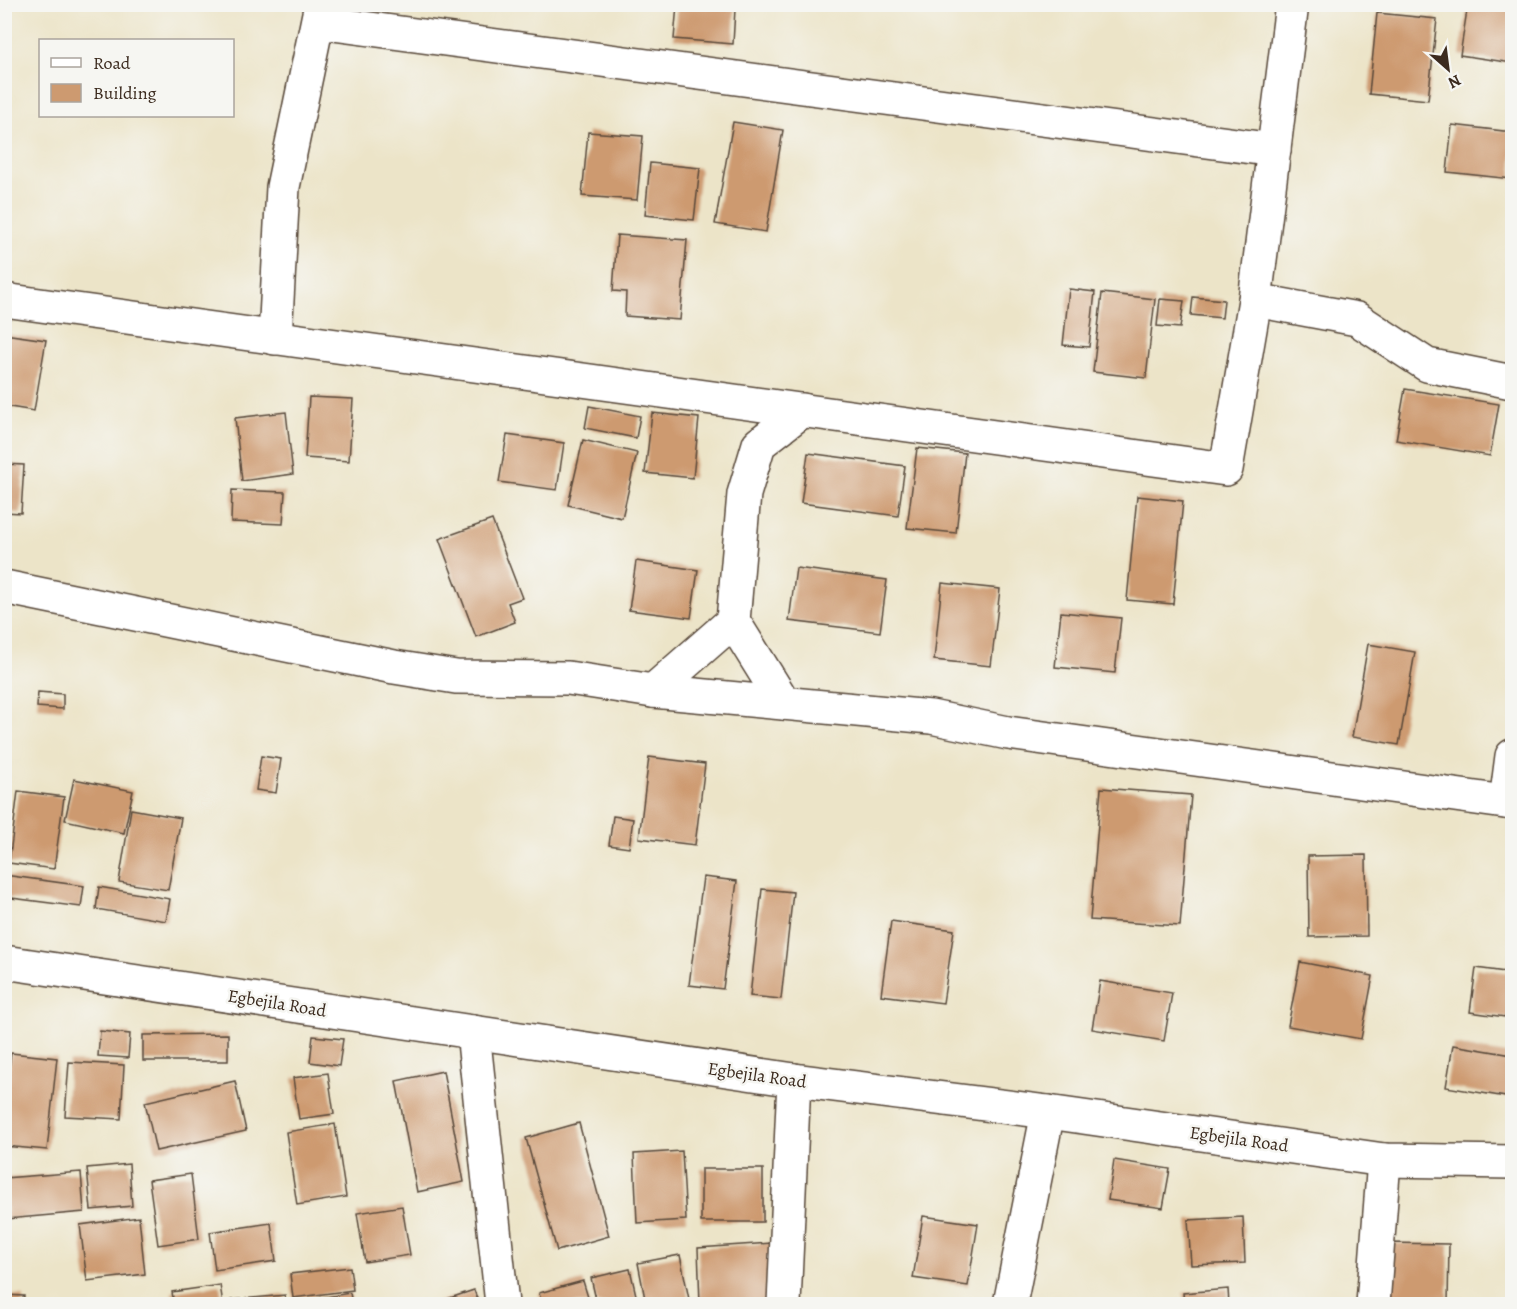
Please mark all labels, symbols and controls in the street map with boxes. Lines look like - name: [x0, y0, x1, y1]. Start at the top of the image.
- legend: [39, 39, 234, 117]
- north arrow: [1418, 39, 1478, 99]
- text: Road: [93, 51, 131, 75]
- text: N: [1444, 69, 1465, 94]
- text: Building: [93, 81, 157, 105]
- street label: Egbejila Road: [226, 983, 328, 1023]
- street label: Egbejila Road: [706, 1056, 808, 1094]
- street label: Egbejila Road: [1188, 1120, 1290, 1158]

